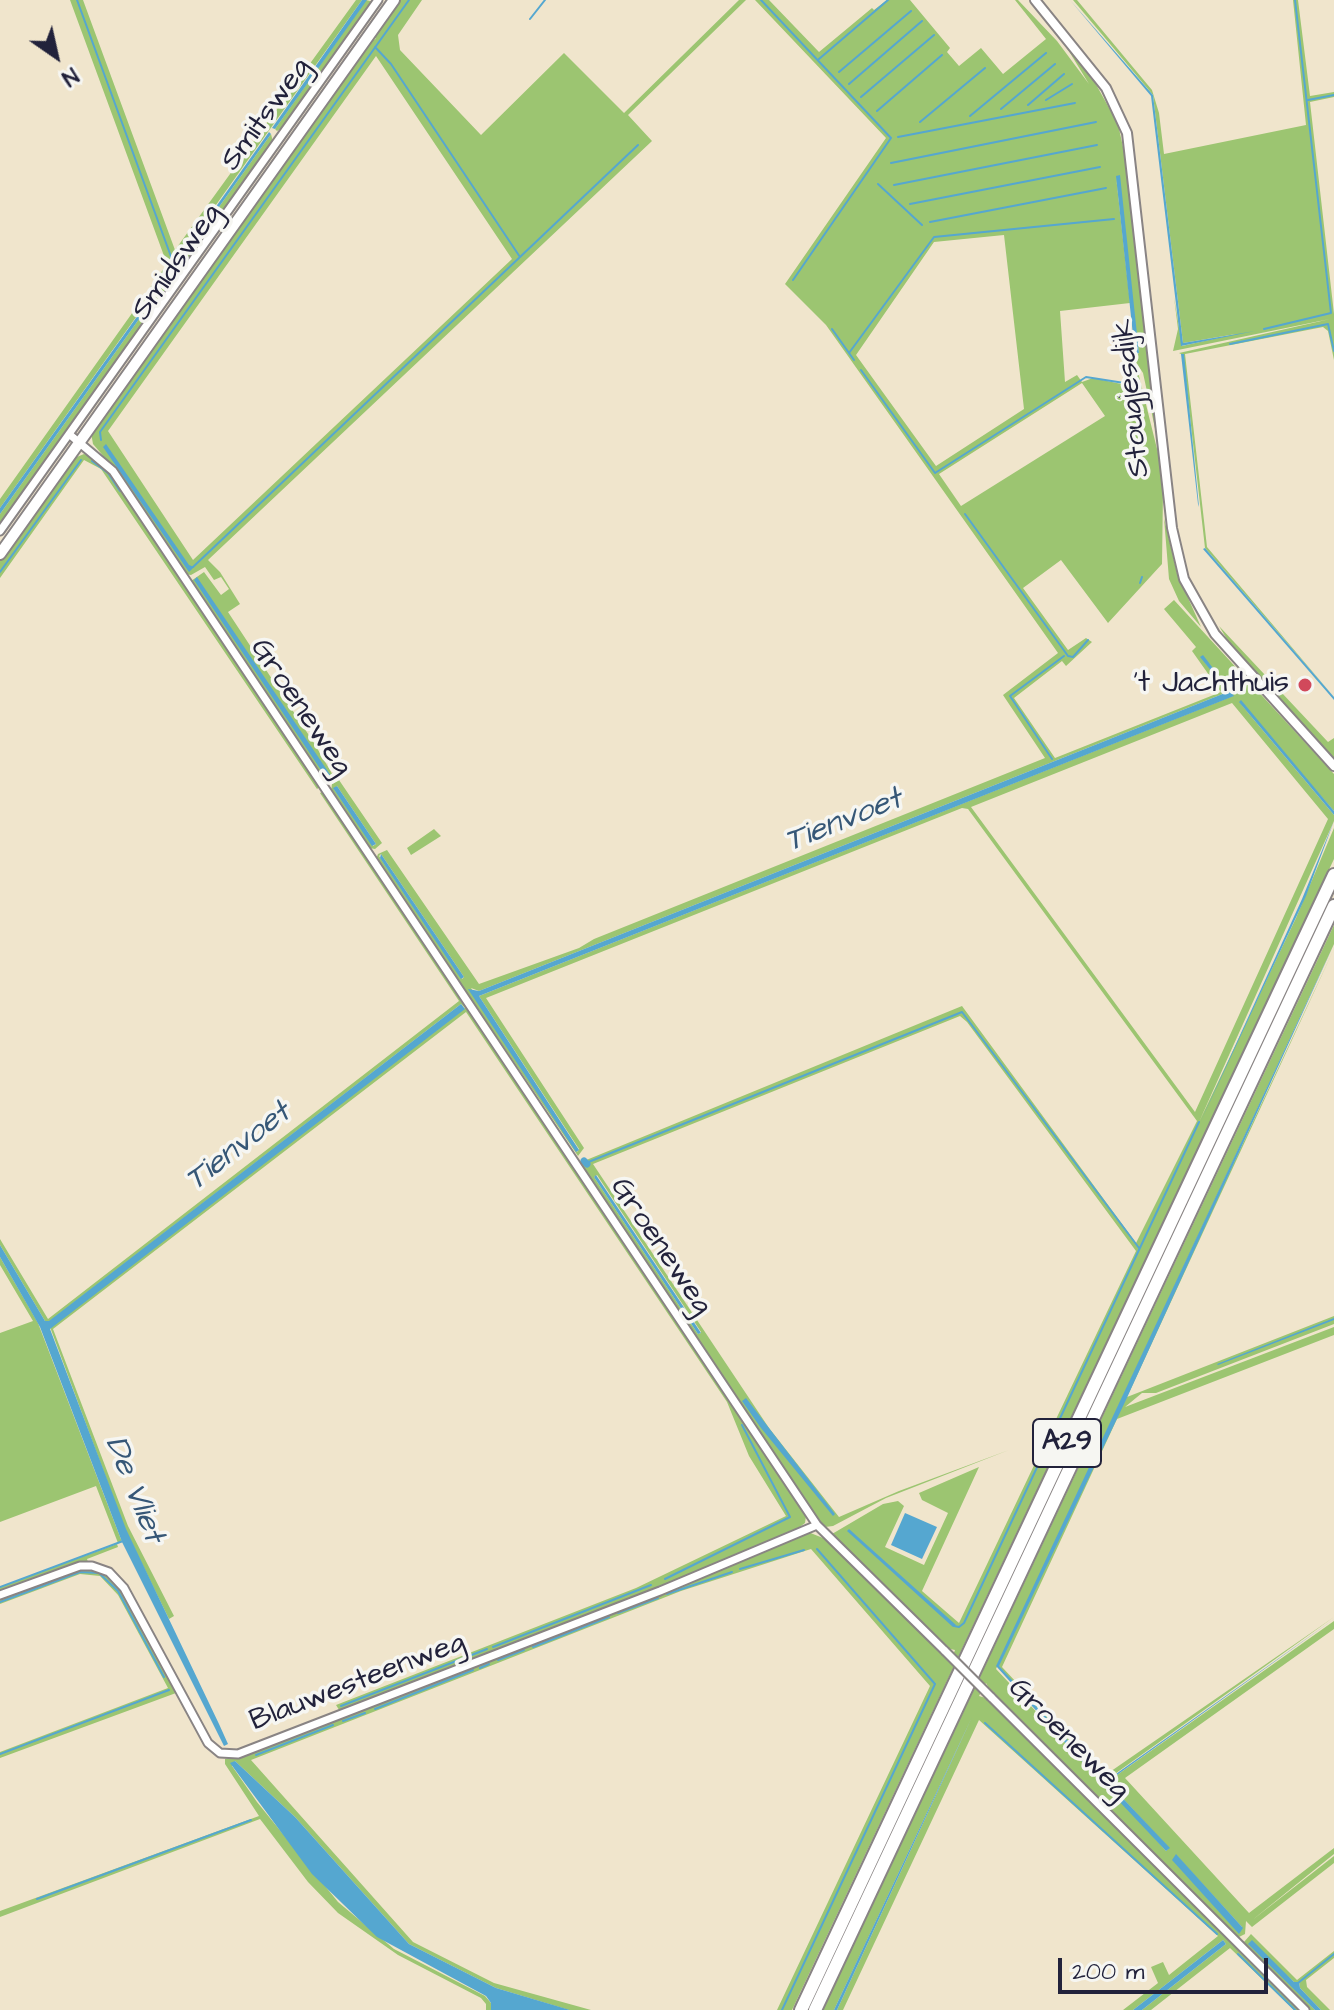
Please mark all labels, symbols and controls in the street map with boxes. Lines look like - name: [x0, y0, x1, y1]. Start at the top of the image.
- north arrow: [16, 16, 96, 96]
- street label: Smitsweg: [214, 52, 320, 178]
- text: N: [55, 60, 84, 93]
- street label: Smidsweg: [125, 198, 231, 328]
- street label: Stougjesdijk: [1107, 317, 1159, 479]
- street label: Groeneweg: [241, 633, 359, 783]
- place label: 't Jachthuis: [1133, 667, 1289, 703]
- marker: 't Jachthuis: [1296, 676, 1314, 694]
- water label: Tienvoet: [780, 781, 908, 863]
- water label: Tienvoet: [179, 1095, 299, 1201]
- street label: Groeneweg: [601, 1172, 719, 1322]
- road number: A29: [1033, 1419, 1101, 1467]
- water label: De Vliet: [94, 1431, 172, 1549]
- street label: Blauwesteenweg: [245, 1625, 471, 1741]
- street label: Groeneweg: [1000, 1672, 1136, 1808]
- scale bar: [1062, 1942, 1272, 1992]
- text: 200 m: [1072, 1955, 1144, 1989]

